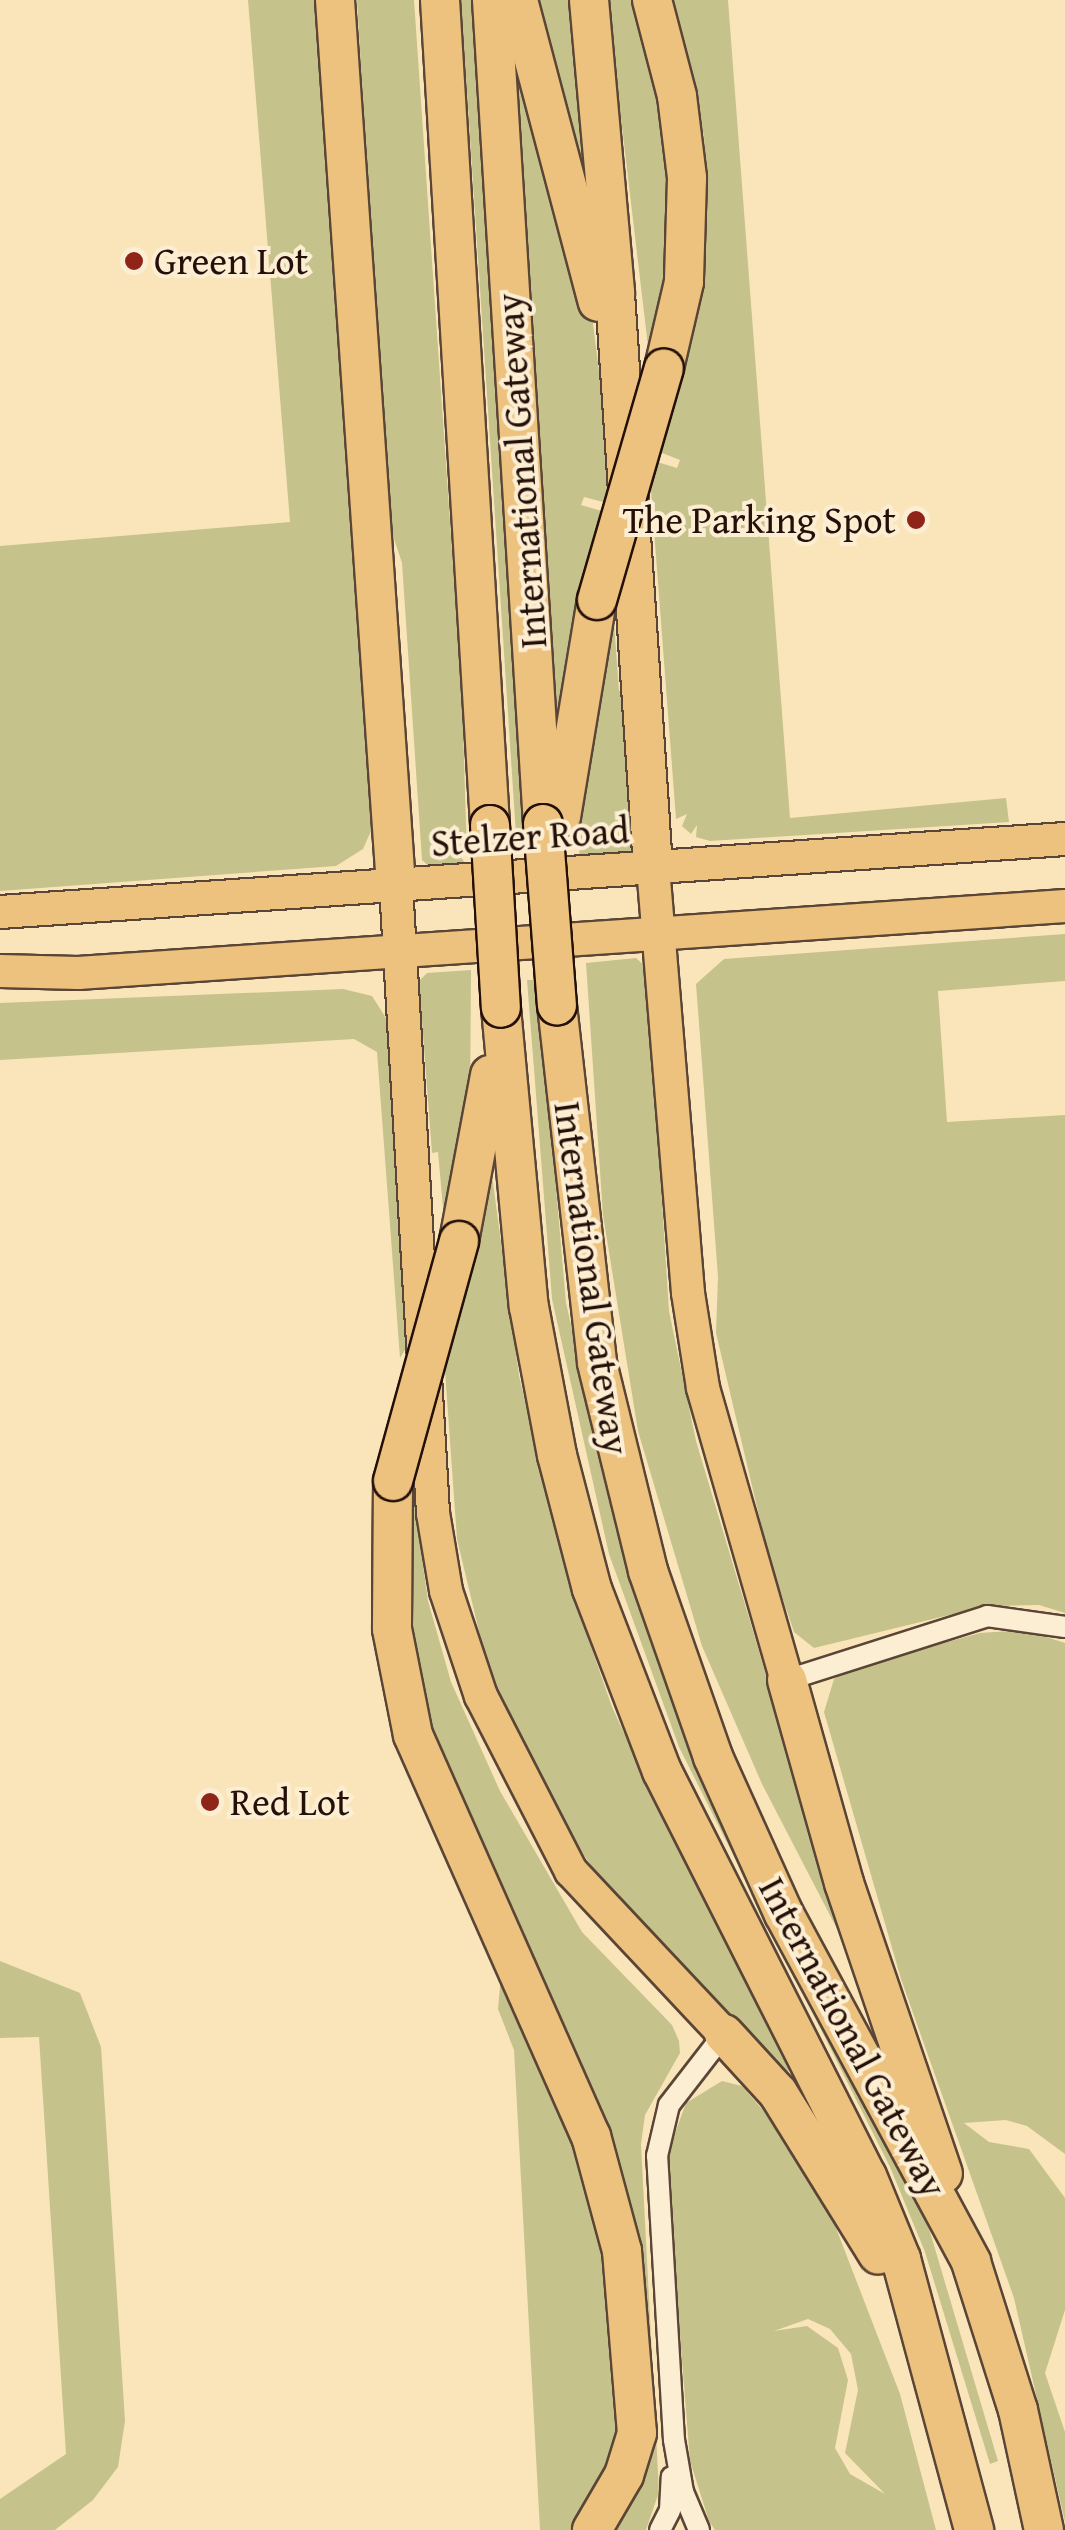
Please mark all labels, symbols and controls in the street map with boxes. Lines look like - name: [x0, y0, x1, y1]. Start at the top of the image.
- place label: Green Lot: [154, 238, 308, 284]
- marker: Green Lot: [123, 250, 145, 272]
- street label: International Gateway: [486, 292, 556, 650]
- place label: The Parking Spot: [623, 497, 896, 543]
- marker: The Parking Spot: [905, 509, 927, 531]
- street label: Stelzer Road: [429, 806, 631, 866]
- street label: International Gateway: [545, 1099, 639, 1457]
- place label: Red Lot: [230, 1779, 350, 1825]
- marker: Red Lot: [199, 1791, 221, 1813]
- street label: International Gateway: [749, 1869, 957, 2205]

